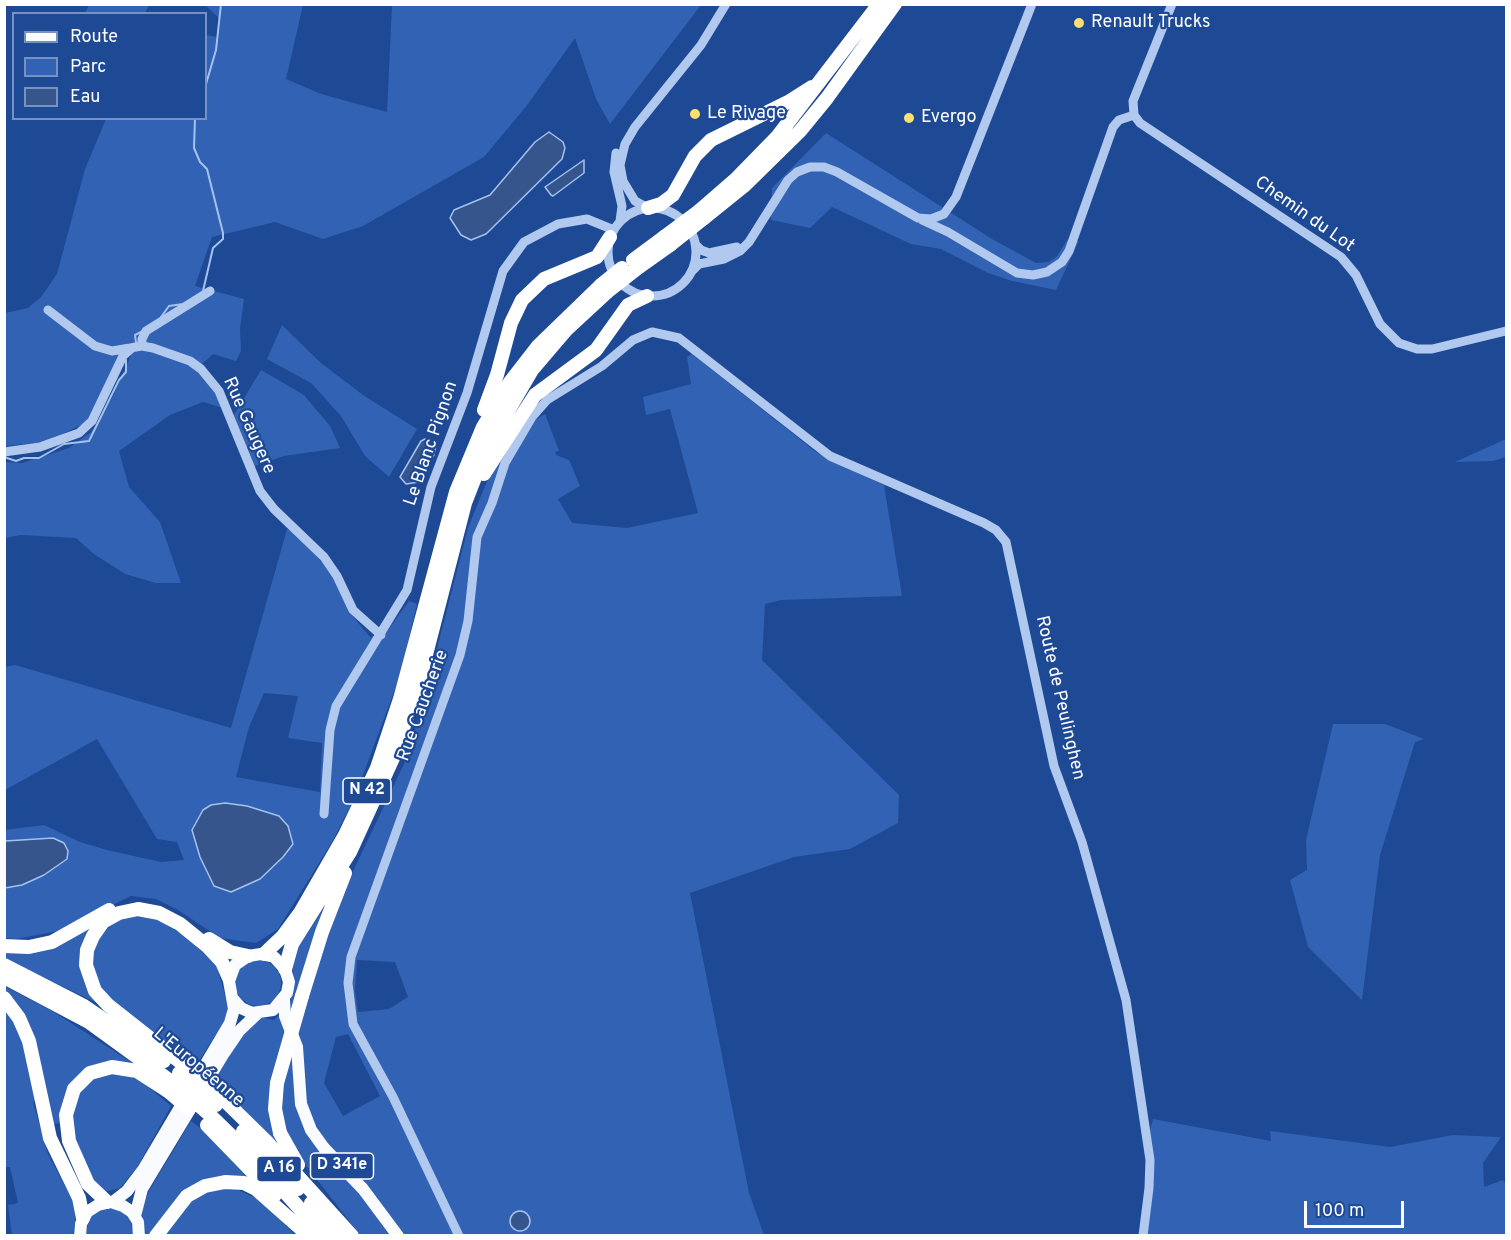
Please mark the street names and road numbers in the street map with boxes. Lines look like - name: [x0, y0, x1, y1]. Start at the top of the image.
- street label: Chemin du Lot: [1250, 173, 1358, 257]
- street label: Rue Gaugere: [217, 374, 279, 478]
- street label: Le Blanc Pignon: [401, 379, 463, 509]
- street label: Route de Peulinghen: [1030, 614, 1088, 782]
- street label: Rue Caucherie: [394, 647, 454, 765]
- road number: N 42: [343, 778, 391, 804]
- street label: L'Européenne: [148, 1024, 248, 1112]
- road number: D 341e: [310, 1153, 374, 1179]
- road number: A 16: [256, 1156, 302, 1182]

